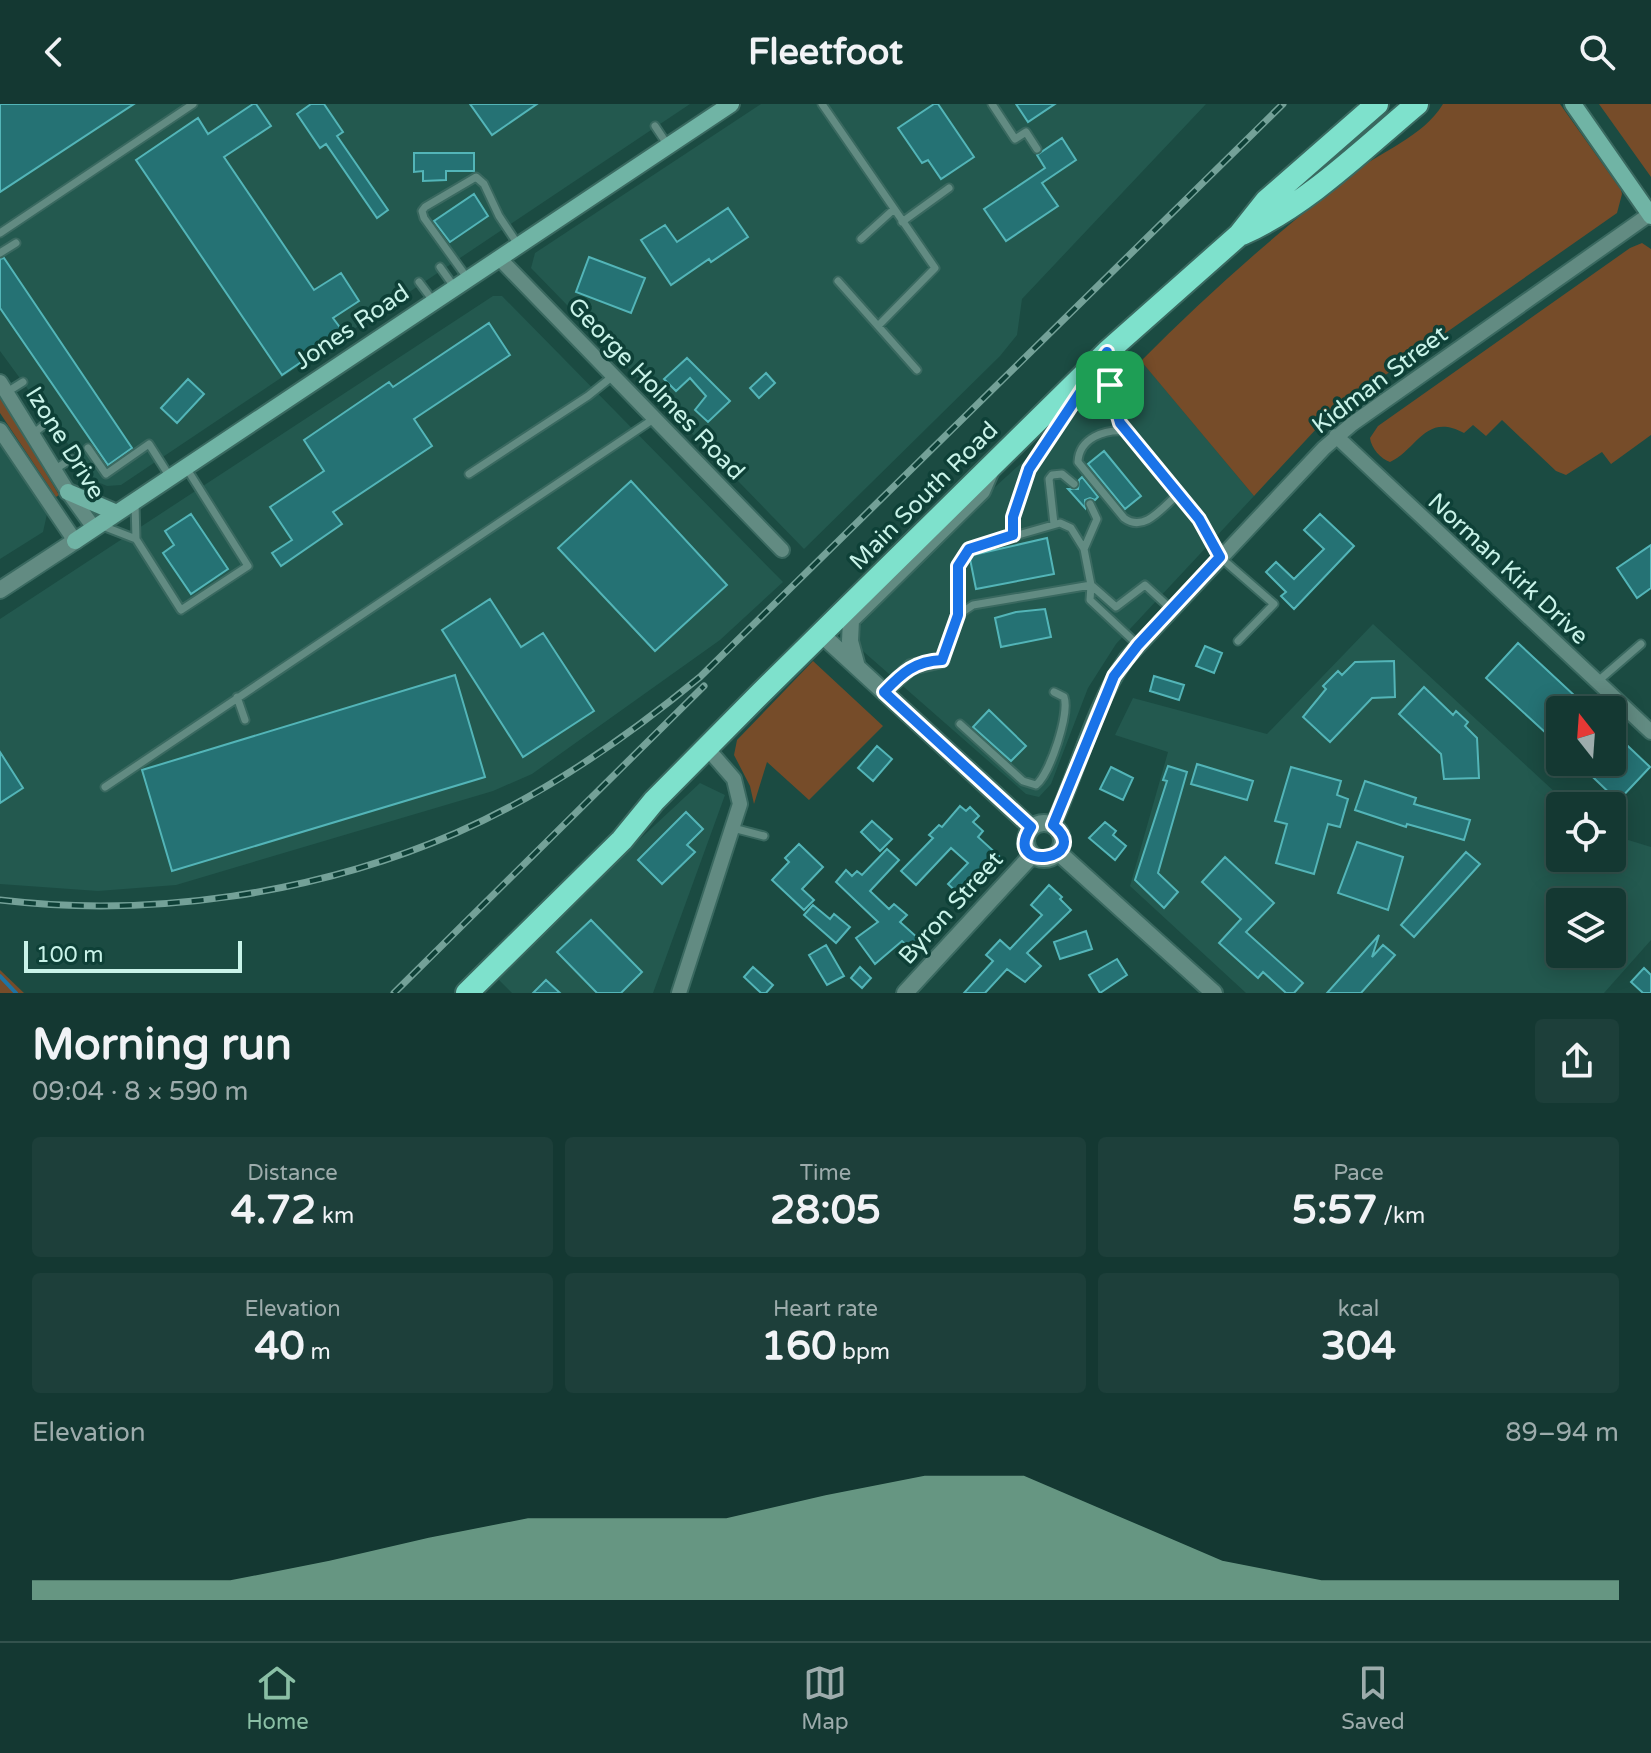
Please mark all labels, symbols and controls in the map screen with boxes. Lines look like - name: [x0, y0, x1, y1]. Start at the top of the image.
- icon: back: [32, 30, 76, 74]
- icon: search: [1575, 30, 1619, 74]
- text: Fleetfoot: [748, 31, 903, 74]
- street label: Jones Road: [289, 278, 415, 376]
- street label: George Holmes Road: [561, 292, 751, 486]
- street label: Kidman Street: [1307, 320, 1453, 440]
- pin: [1076, 351, 1144, 419]
- icon: arrive: [1088, 363, 1132, 407]
- street label: Izone Drive: [19, 381, 111, 505]
- street label: Main South Road: [844, 416, 1004, 576]
- street label: Norman Kirk Drive: [1422, 487, 1594, 651]
- north arrow: [1546, 696, 1626, 776]
- map controls: [1546, 696, 1626, 968]
- button: locate: [1546, 792, 1626, 872]
- street label: Byron Street: [893, 845, 1009, 971]
- button: layers: [1546, 888, 1626, 968]
- scale bar: [24, 937, 242, 973]
- text: 100 m: [36, 942, 103, 968]
- text: Morning run: [32, 1019, 292, 1072]
- button: share: [1535, 1019, 1619, 1103]
- text: 09:04 · 8 × 590 m: [32, 1076, 248, 1107]
- text: Distance: [247, 1160, 338, 1186]
- text: Time: [800, 1160, 851, 1186]
- text: Pace: [1333, 1160, 1384, 1186]
- text: 4.72: [231, 1186, 316, 1234]
- text: 28:05: [770, 1186, 881, 1234]
- text: 5:57: [1292, 1186, 1378, 1234]
- text: km: [316, 1203, 354, 1229]
- text: /km: [1378, 1203, 1425, 1229]
- text: Elevation: [244, 1296, 341, 1322]
- text: Heart rate: [773, 1296, 878, 1322]
- text: kcal: [1338, 1296, 1379, 1322]
- text: 40: [254, 1322, 305, 1370]
- text: 160: [761, 1322, 836, 1370]
- text: 304: [1321, 1322, 1396, 1370]
- text: m: [305, 1339, 331, 1365]
- text: bpm: [836, 1339, 890, 1365]
- text: Elevation: [32, 1417, 146, 1448]
- text: 89–94 m: [1505, 1417, 1619, 1448]
- tab: Home: [246, 1661, 309, 1735]
- tab: Map: [801, 1661, 849, 1735]
- tab: Saved: [1341, 1661, 1405, 1735]

